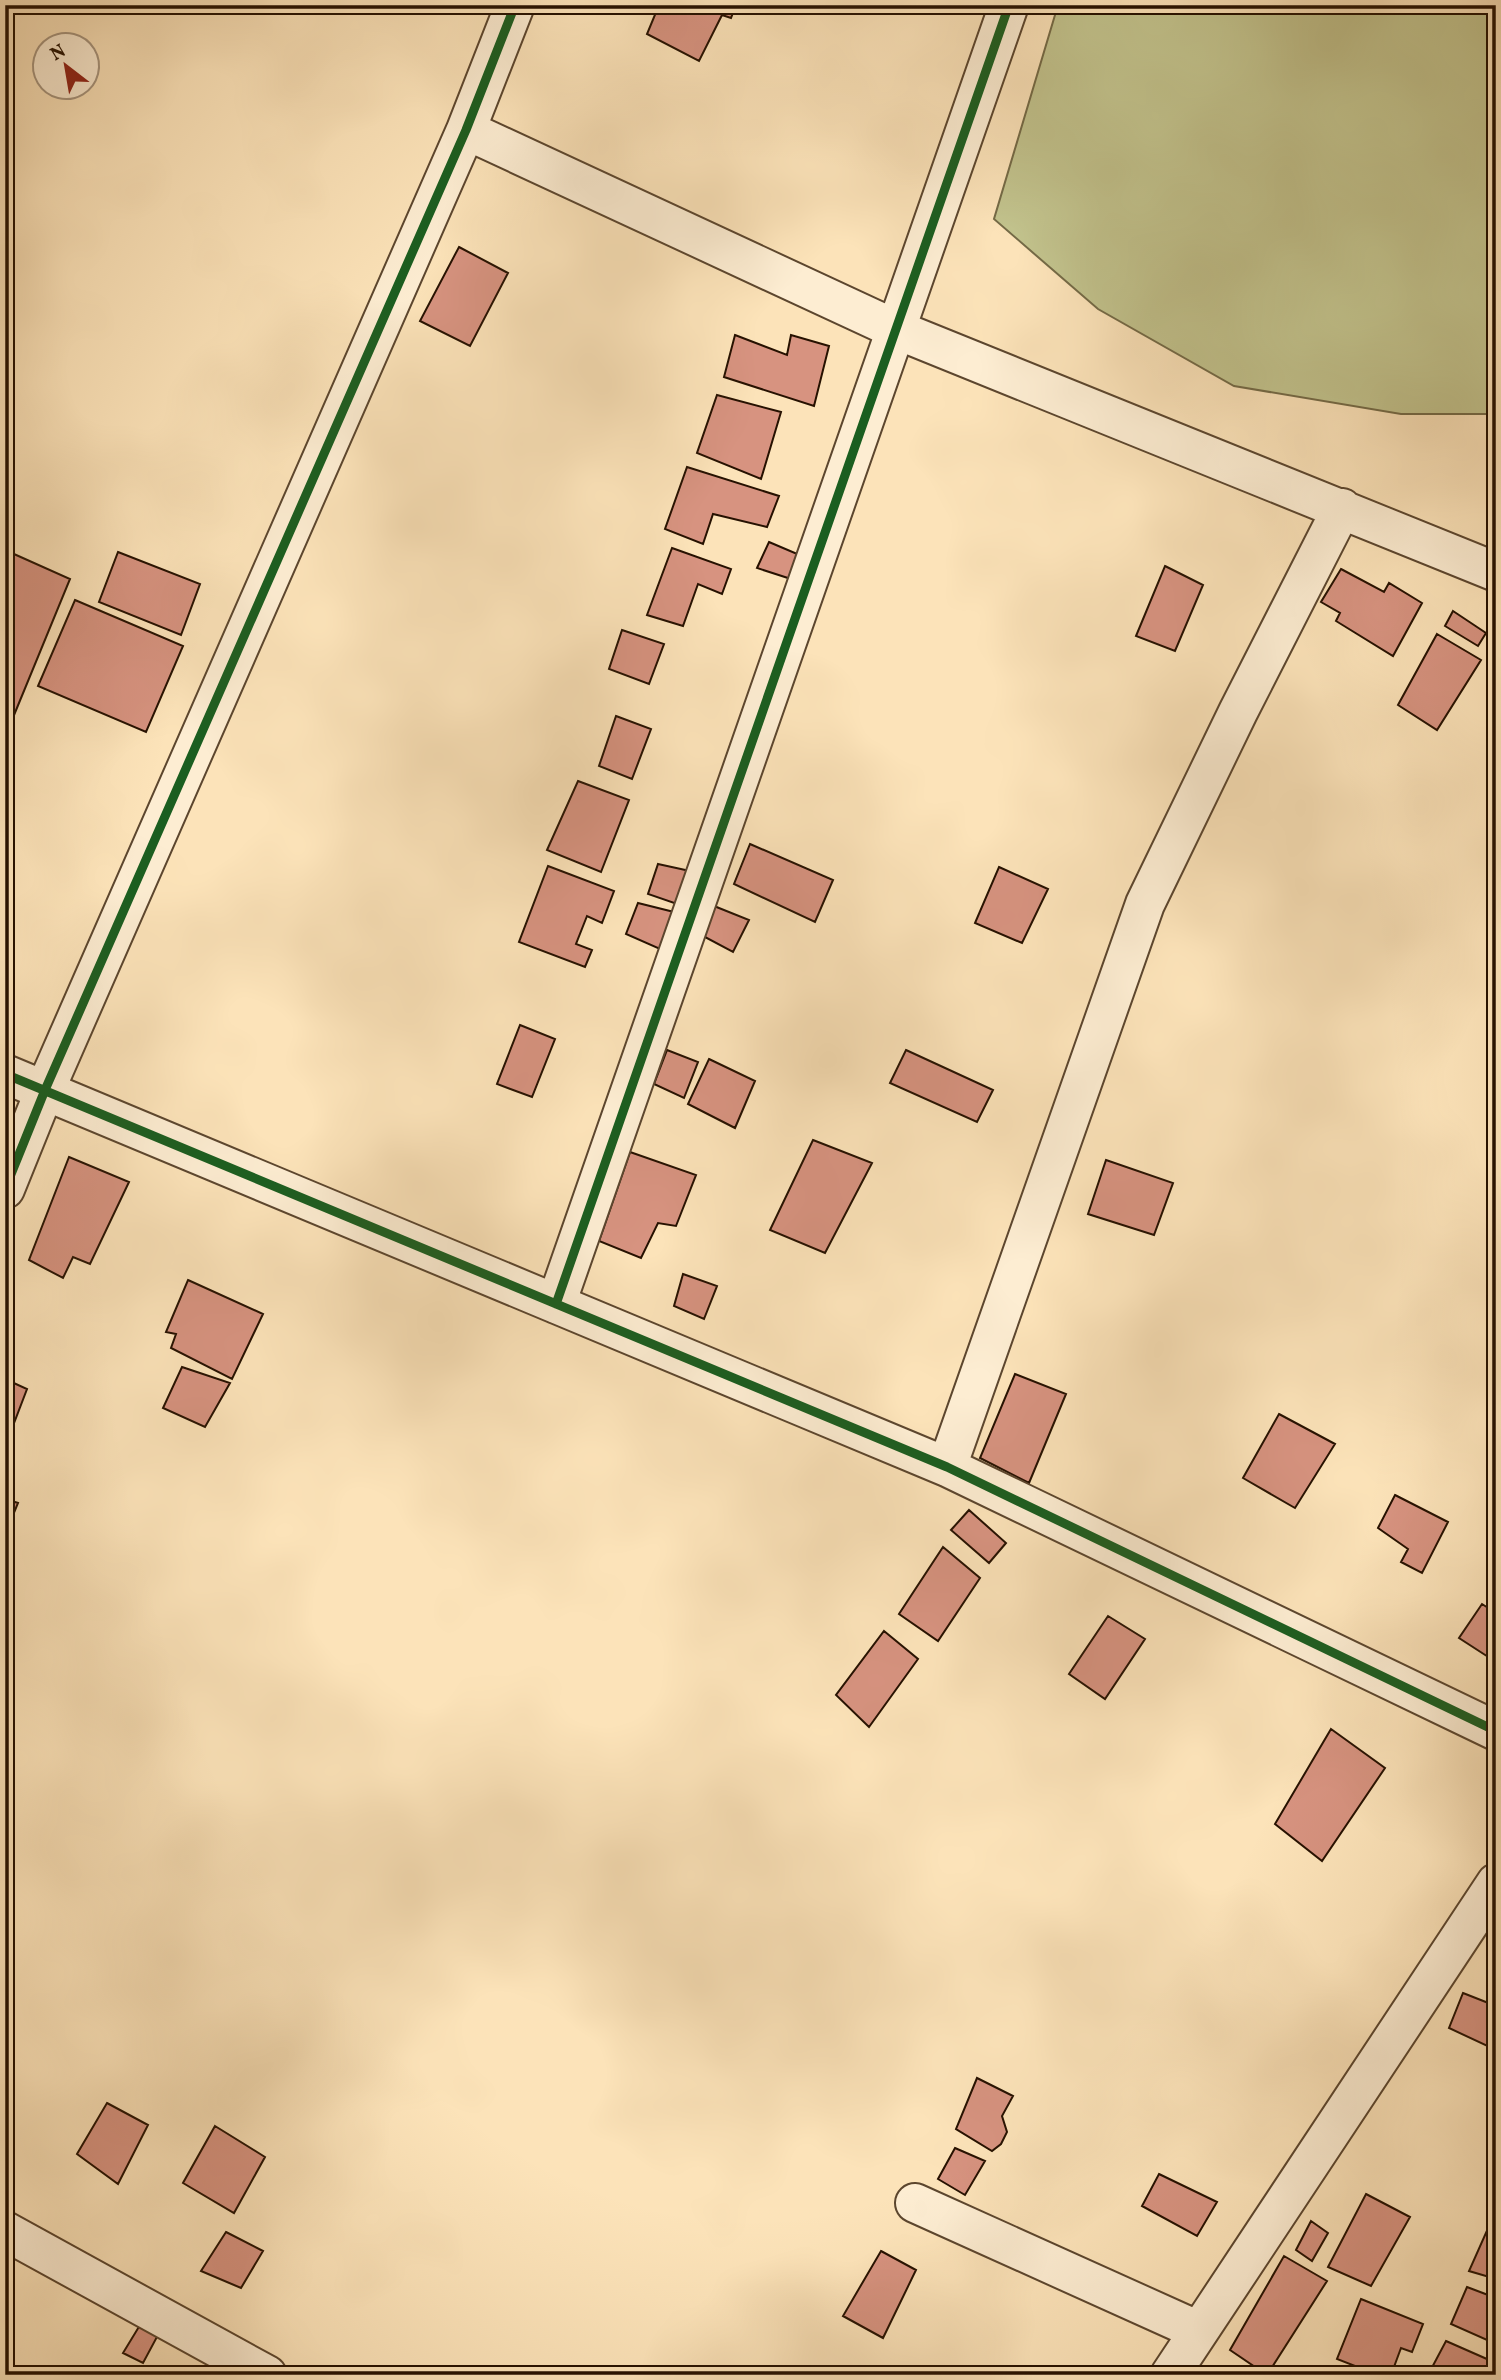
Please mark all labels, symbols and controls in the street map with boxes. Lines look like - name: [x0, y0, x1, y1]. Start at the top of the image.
- north arrow: [32, 32, 102, 102]
- text: N: [46, 38, 71, 68]

